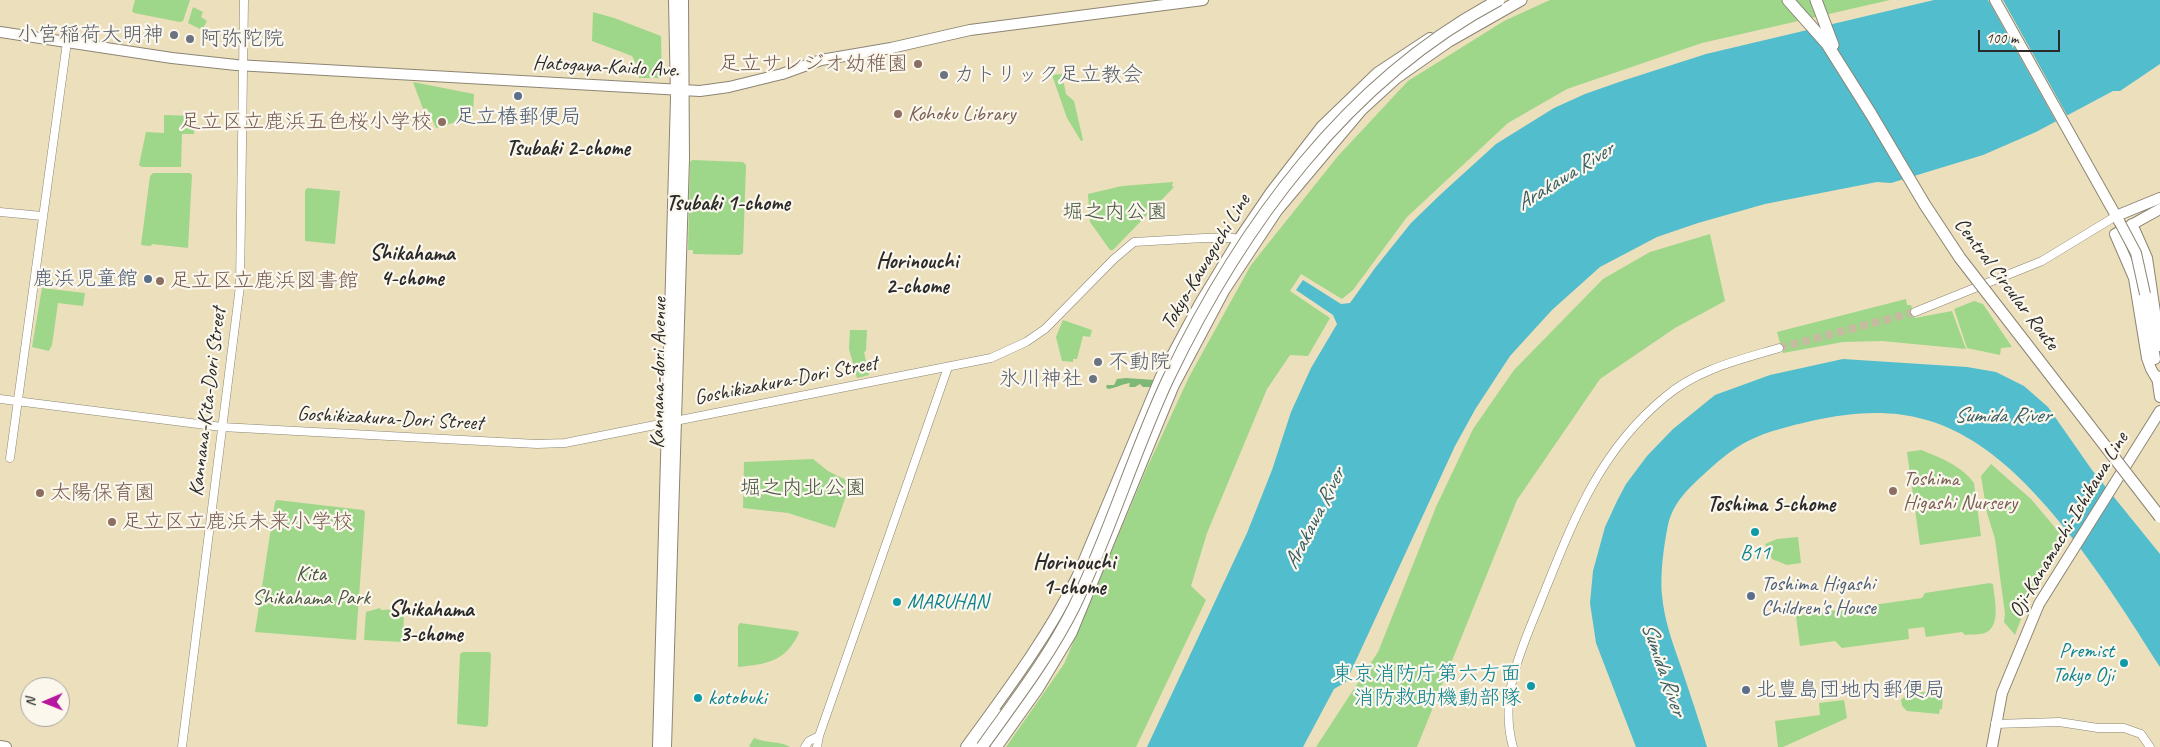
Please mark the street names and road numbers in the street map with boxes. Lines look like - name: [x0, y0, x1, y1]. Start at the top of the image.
- street label: Hatogaya-Kaido Ave.: [532, 51, 680, 83]
- street label: Tokyo-Kawaguchi Line: [1156, 190, 1256, 334]
- street label: Central Circular Route: [1948, 213, 2064, 355]
- street label: Kannana-dori Avenue: [645, 297, 673, 449]
- street label: Kannana-Kita-Dori Street: [184, 306, 232, 498]
- street label: Goshikizakura-Dori Street: [692, 351, 880, 411]
- street label: Goshikizakura-Dori Street: [296, 402, 484, 436]
- street label: Oji-Kanamachi-Ichikawa Line: [2004, 428, 2134, 622]

